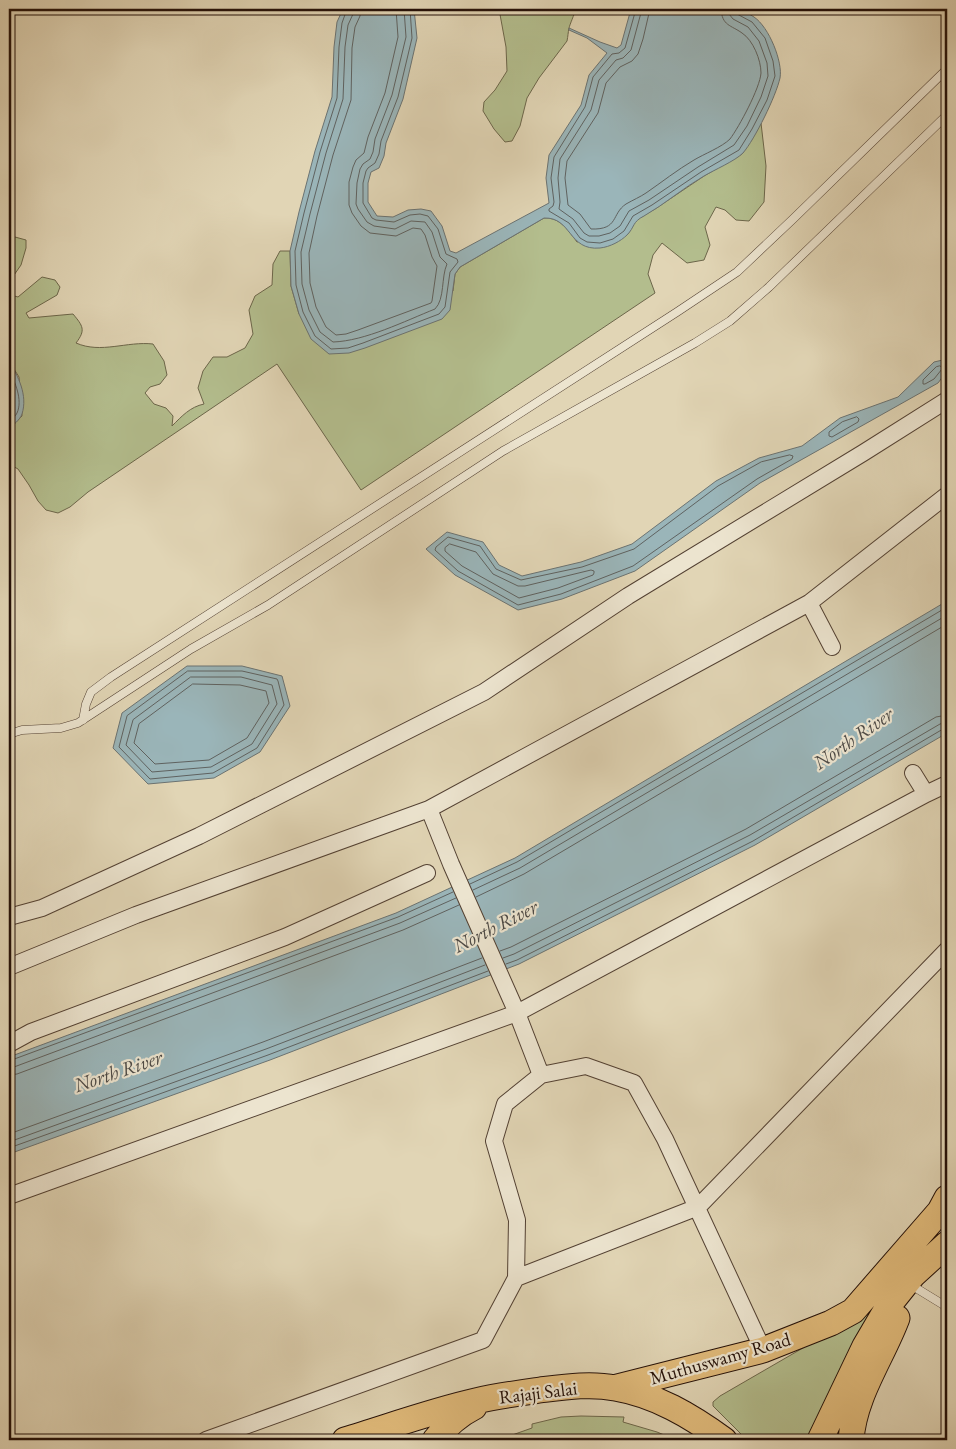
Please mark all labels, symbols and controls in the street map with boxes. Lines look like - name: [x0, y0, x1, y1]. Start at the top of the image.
- water label: North River: [807, 700, 899, 776]
- water label: North River: [447, 893, 543, 959]
- water label: North River: [69, 1043, 167, 1099]
- street label: Muthuswamy Road: [647, 1326, 794, 1391]
- street label: Rajaji Salai: [498, 1375, 579, 1410]

